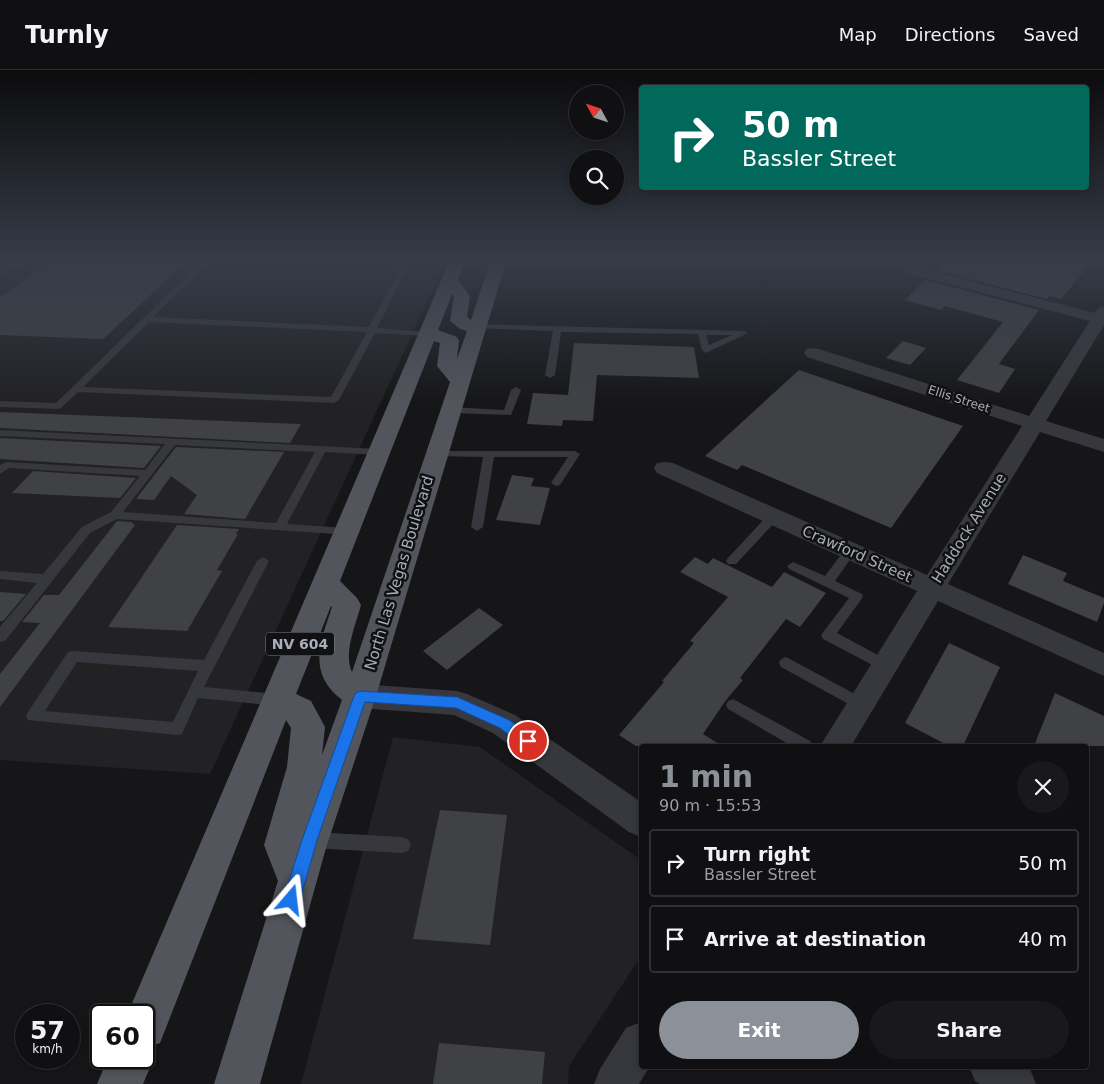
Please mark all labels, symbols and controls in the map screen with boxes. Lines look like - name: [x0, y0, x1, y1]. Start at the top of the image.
- text: Turnly: [25, 21, 109, 49]
- text: Map: [839, 24, 877, 45]
- text: Directions: [905, 24, 995, 45]
- text: Saved: [1023, 24, 1079, 45]
- north arrow: [569, 85, 624, 140]
- map controls: [569, 85, 624, 205]
- icon: right: [659, 105, 724, 170]
- text: 50 m: [742, 105, 839, 145]
- text: Bassler Street: [742, 146, 896, 171]
- button: search: [569, 150, 624, 205]
- street label: Ellis Street: [926, 382, 992, 416]
- street label: Haddock Avenue: [928, 470, 1010, 586]
- street label: North Las Vegas Boulevard: [361, 474, 437, 672]
- street label: Crawford Street: [799, 522, 915, 586]
- road number: NV 604: [266, 632, 334, 656]
- pin: [507, 720, 549, 762]
- icon: arrive: [514, 727, 542, 755]
- text: 1 min: [659, 759, 753, 794]
- button: close: [1017, 761, 1069, 813]
- text: 90 m · 15:53: [659, 796, 761, 815]
- text: Turn right: [704, 843, 810, 865]
- icon: right: [661, 849, 689, 877]
- text: 50 m: [1018, 852, 1067, 874]
- text: Bassler Street: [704, 865, 816, 884]
- position arrow: [264, 873, 316, 925]
- icon: arrive: [661, 925, 689, 953]
- text: Arrive at destination: [704, 928, 926, 950]
- text: 40 m: [1018, 928, 1067, 950]
- button: Exit: [659, 1001, 859, 1059]
- button: Share: [869, 1001, 1069, 1059]
- speed limit sign: 60: [90, 1004, 155, 1069]
- text: 57: [30, 1016, 65, 1045]
- text: km/h: [32, 1042, 63, 1056]

